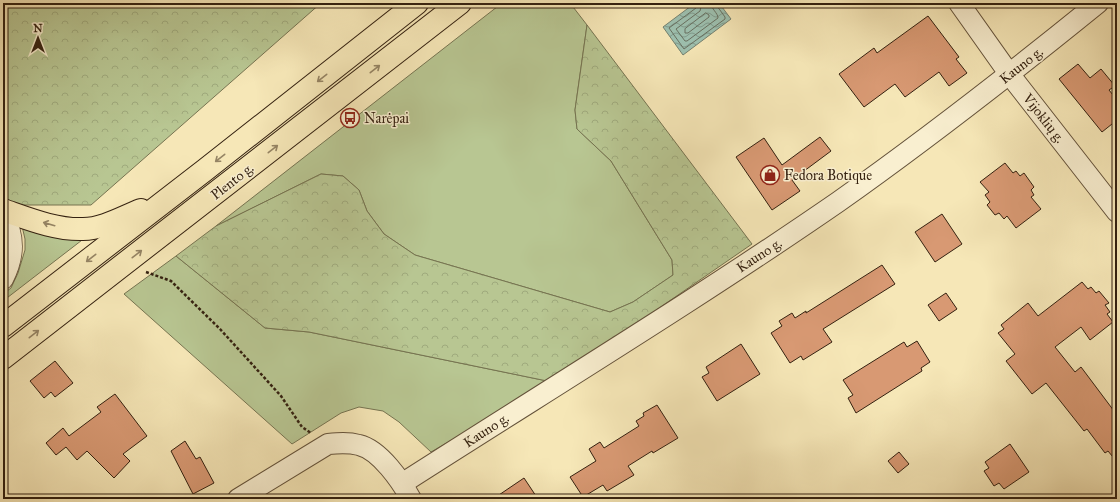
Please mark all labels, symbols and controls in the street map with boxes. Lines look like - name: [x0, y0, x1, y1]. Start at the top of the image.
- north arrow: [18, 18, 58, 58]
- text: N: [33, 22, 43, 35]
- street label: Kauno g.: [996, 43, 1047, 88]
- one-way arrow: [370, 65, 381, 73]
- one-way arrow: [317, 73, 328, 82]
- street label: Vijoklių g.: [1018, 89, 1068, 146]
- bus stop icon: Narėpai: [339, 107, 361, 129]
- place label: Narėpai: [364, 110, 409, 127]
- one-way arrow: [267, 144, 278, 153]
- one-way arrow: [215, 154, 226, 162]
- street label: Plento g.: [208, 159, 257, 203]
- shop icon: Fedora Botique: [759, 164, 781, 186]
- place label: Fedora Botique: [784, 167, 872, 185]
- one-way arrow: [43, 220, 56, 228]
- street label: Kauno g.: [733, 234, 785, 276]
- one-way arrow: [131, 250, 142, 259]
- one-way arrow: [86, 253, 97, 262]
- one-way arrow: [28, 330, 39, 338]
- street label: Kauno g.: [460, 409, 512, 451]

